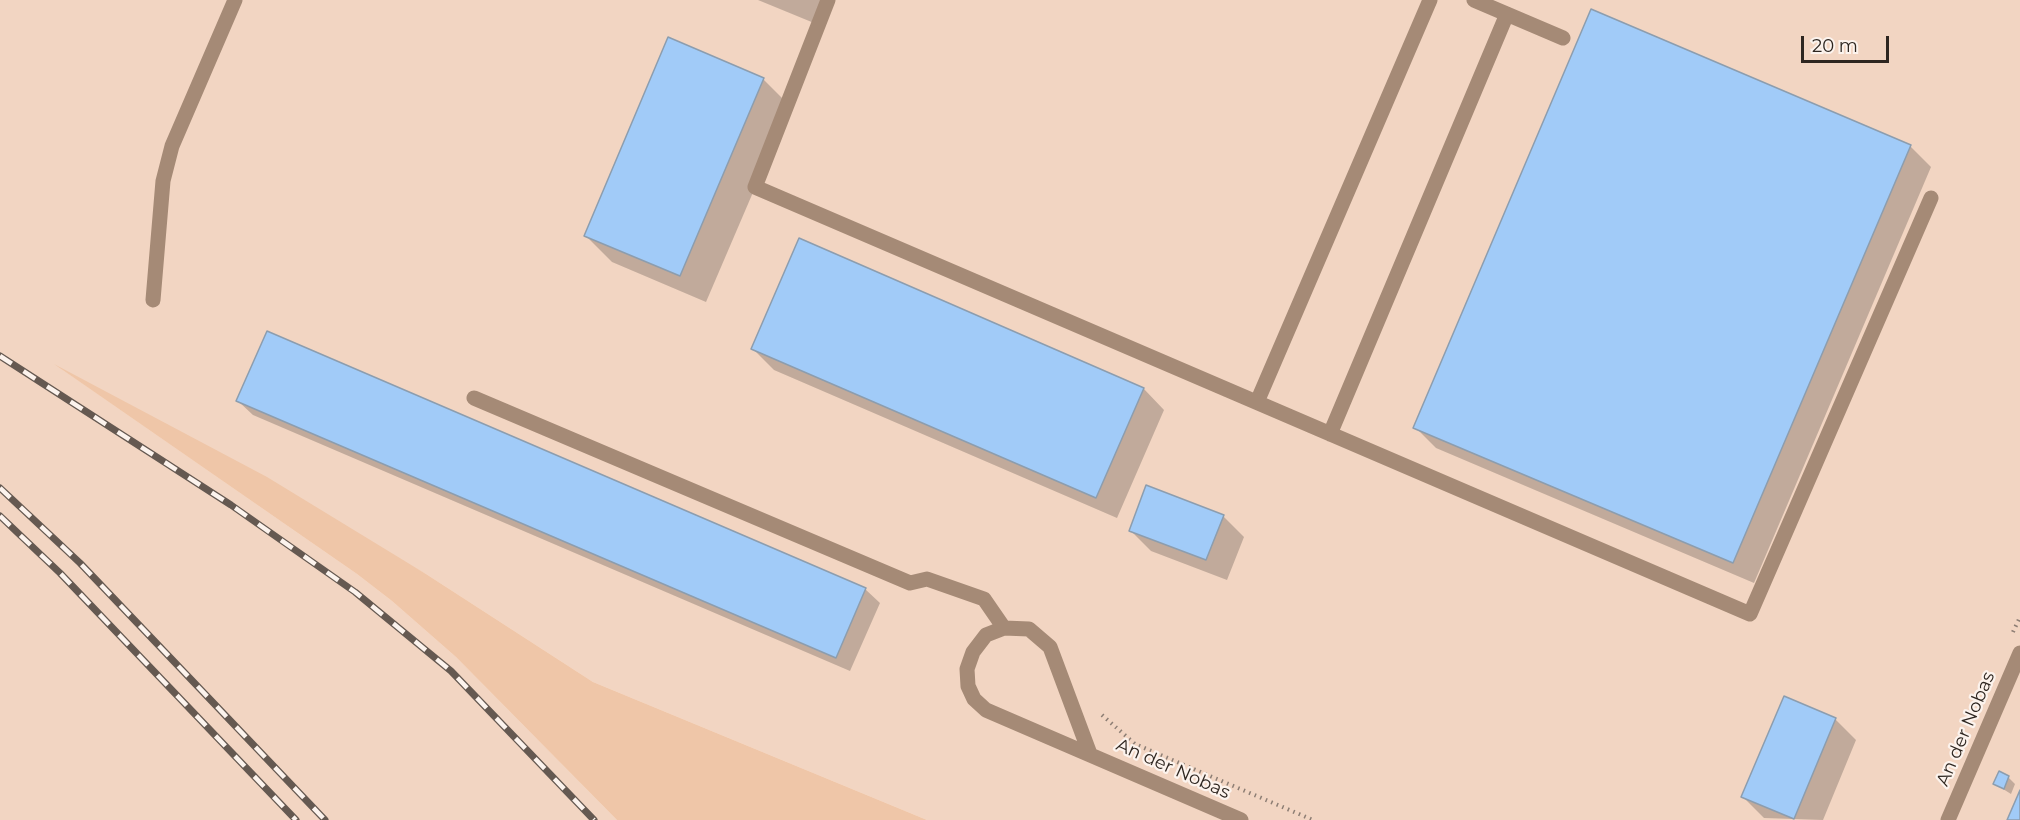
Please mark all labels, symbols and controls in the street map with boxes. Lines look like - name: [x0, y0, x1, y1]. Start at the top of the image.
- scale bar: [1804, 24, 1892, 62]
- text: 20 m: [1812, 35, 1858, 57]
- street label: An der Nobas: [1932, 669, 2000, 789]
- street label: An der Nobas: [1113, 734, 1233, 804]

